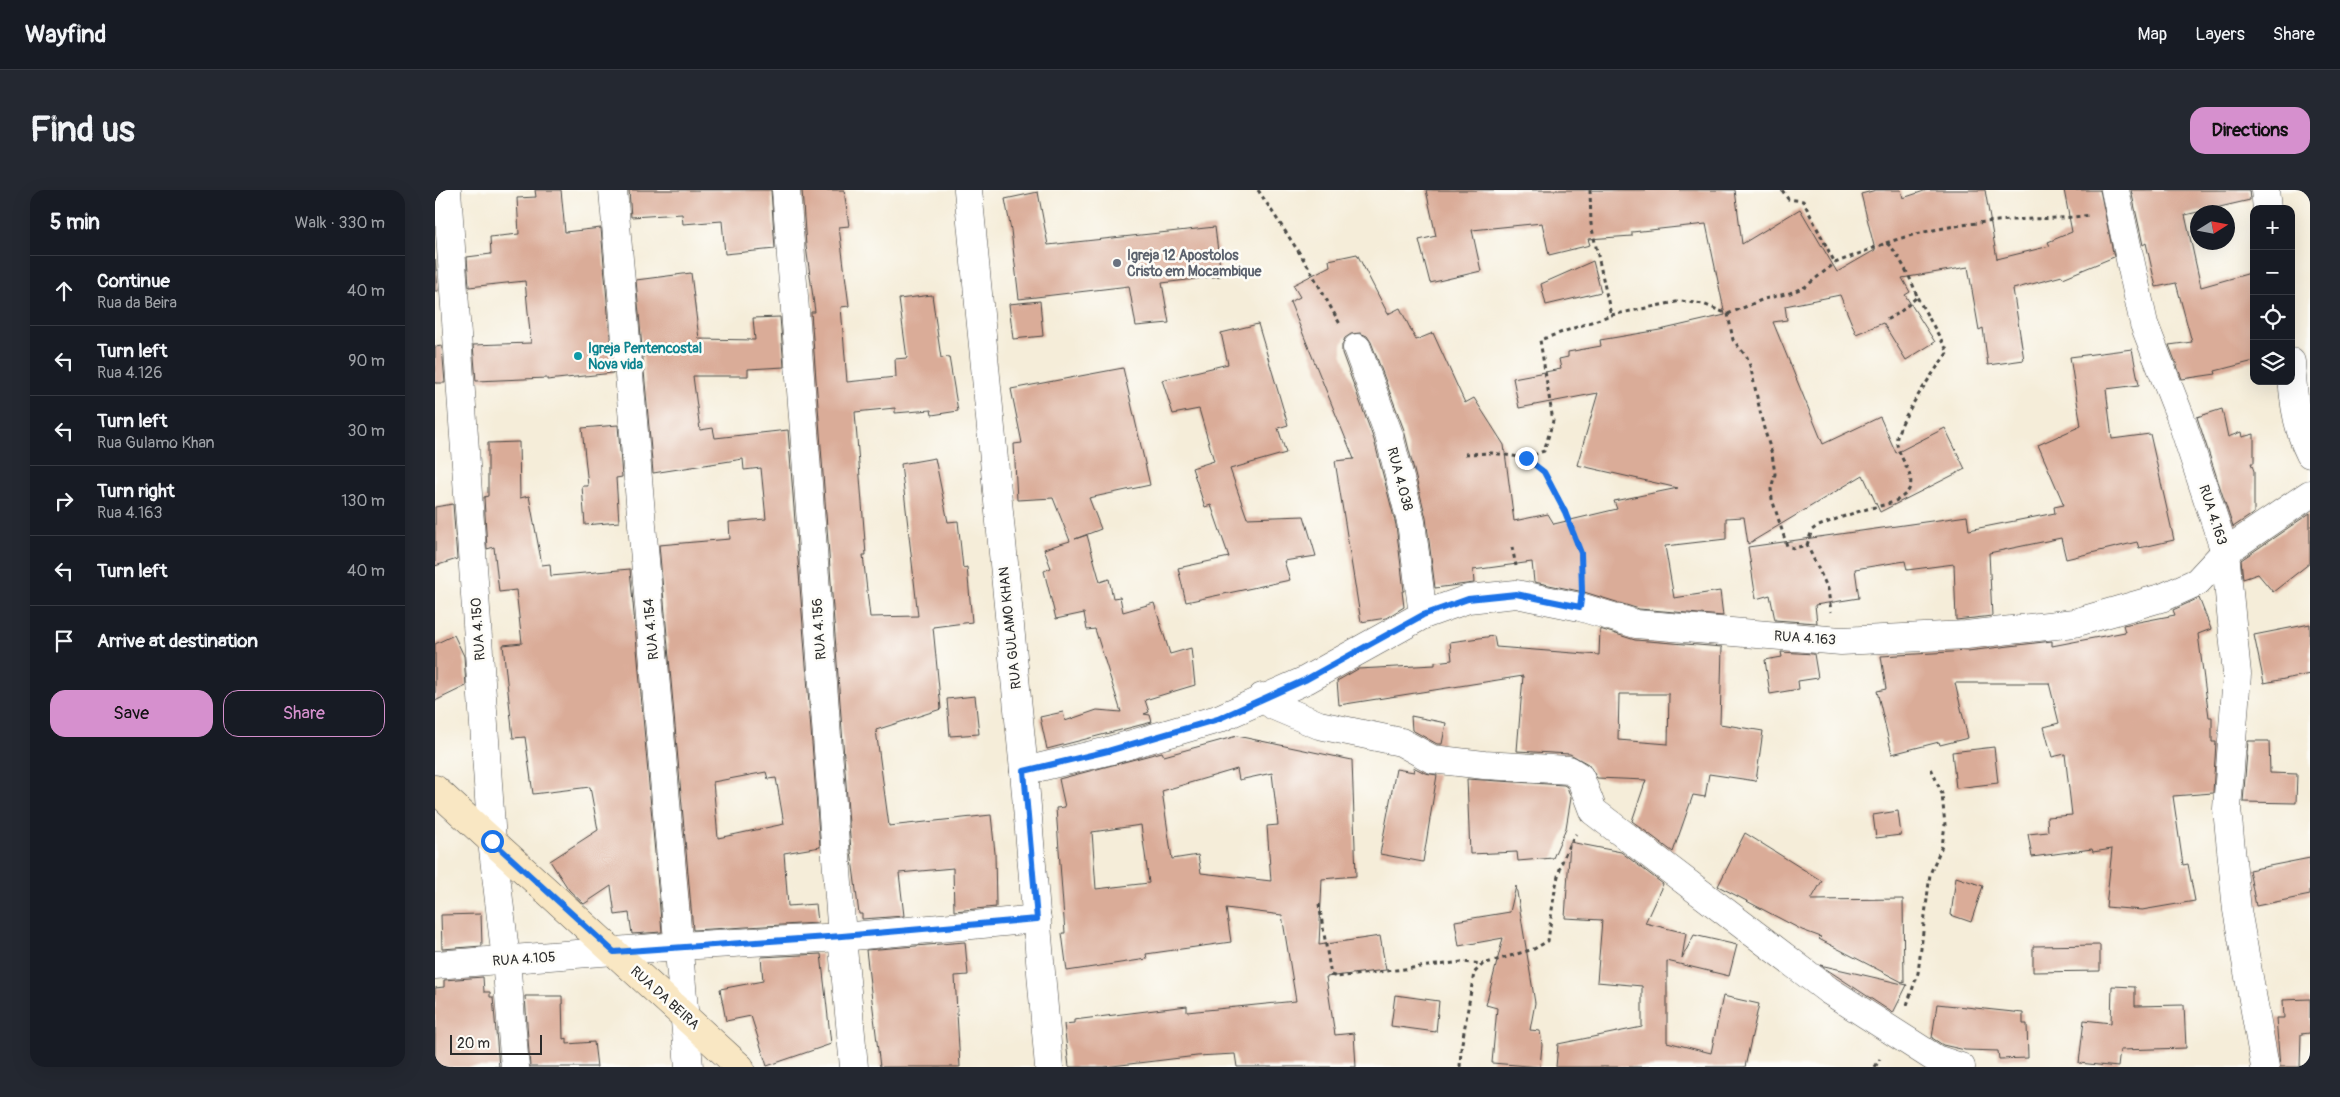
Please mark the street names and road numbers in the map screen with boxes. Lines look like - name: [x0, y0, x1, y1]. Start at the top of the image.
- street label: RUA 4.038: [1383, 445, 1417, 513]
- street label: RUA 4.163: [2195, 483, 2231, 547]
- street label: RUA GULAMO KHAN: [995, 566, 1025, 690]
- street label: RUA 4.150: [467, 597, 489, 661]
- street label: RUA 4.154: [640, 597, 662, 661]
- street label: RUA 4.156: [808, 598, 830, 660]
- street label: RUA 4.163: [1773, 627, 1837, 649]
- street label: RUA 4.105: [492, 948, 556, 970]
- street label: RUA DA BEIRA: [627, 963, 703, 1033]

